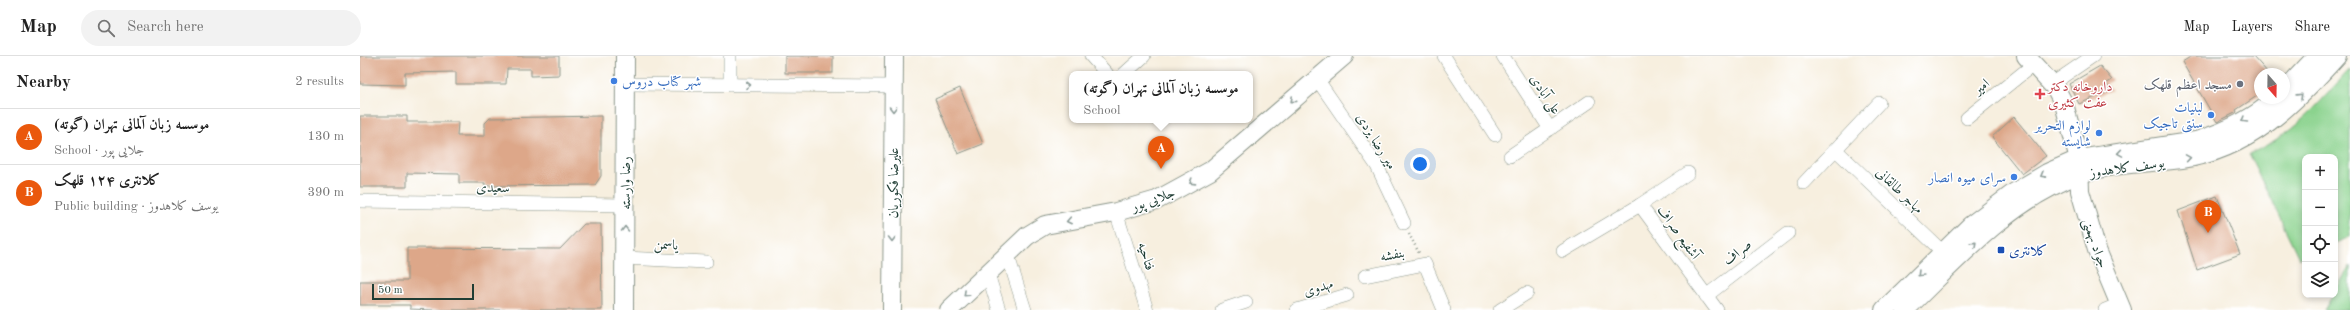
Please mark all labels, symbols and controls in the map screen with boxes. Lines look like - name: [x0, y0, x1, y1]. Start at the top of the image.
- search box: [81, 10, 361, 46]
- icon: search: [95, 17, 117, 39]
- text: Map: [20, 18, 57, 37]
- text: Search here: [127, 20, 204, 35]
- text: Map: [2184, 20, 2210, 34]
- text: Layers: [2232, 20, 2273, 34]
- text: Share: [2295, 20, 2330, 34]
- north arrow: [2254, 68, 2290, 104]
- popup: [1069, 71, 1253, 123]
- street label: علی آبادی: [1525, 71, 1565, 118]
- text: Nearby: [16, 74, 71, 91]
- text: 2 results: [295, 75, 344, 88]
- place label: شهر کتاب دروس: [622, 75, 702, 91]
- marker: شهر کتاب دروس: [609, 76, 619, 86]
- street label: امیر: [1969, 76, 1993, 99]
- place label: مسجد اعظم قلهک: [2144, 77, 2232, 98]
- marker: مسجد اعظم قلهک: [2235, 79, 2245, 89]
- place label: داروخانه دکتر عفت کثیری: [2046, 80, 2113, 111]
- one-way arrow: [745, 81, 751, 89]
- text: موسسه زبان آلمانی تهران (گوته): [1083, 82, 1239, 97]
- marker: داروخانه دکتر عفت کثیری: [2035, 89, 2045, 99]
- one-way arrow: [2295, 93, 2303, 101]
- one-way arrow: [1290, 95, 1298, 103]
- place label: لبنیات سنتی تاجیک: [2143, 101, 2203, 133]
- text: School: [1083, 104, 1121, 117]
- one-way arrow: [889, 106, 898, 112]
- marker: لبنیات سنتی تاجیک: [2206, 110, 2216, 120]
- street label: میر رضا یزدی: [1353, 111, 1399, 173]
- one-way arrow: [2241, 116, 2248, 123]
- text: موسسه زبان آلمانی تهران (گوته): [54, 118, 209, 133]
- place label: لوازم التحریر شایسته: [2033, 119, 2091, 149]
- marker: لوازم التحریر شایسته: [2094, 128, 2104, 138]
- text: A: [24, 130, 34, 143]
- text: 130 m: [307, 130, 344, 143]
- pin: A: [1148, 136, 1174, 169]
- text: School · جلایی پور: [54, 144, 144, 157]
- street label: علیرضا فکوریان: [886, 147, 902, 219]
- one-way arrow: [2116, 148, 2123, 157]
- your location: [1410, 154, 1430, 174]
- one-way arrow: [2185, 154, 2191, 163]
- map controls: [2302, 154, 2338, 298]
- button: +: [2302, 154, 2338, 190]
- street label: یوسف کلاهدوز: [2087, 155, 2167, 181]
- street label: رضا وارسته: [619, 156, 634, 210]
- street label: مهاجر طالقانی: [1872, 165, 1925, 218]
- place label: سرای میوه انصار: [1926, 171, 2006, 187]
- one-way arrow: [2040, 171, 2047, 178]
- marker: سرای میوه انصار: [2009, 172, 2019, 182]
- text: کلانتری ۱۲۴ قلهک: [54, 174, 160, 189]
- one-way arrow: [1190, 177, 1197, 184]
- street label: سعیدی: [476, 181, 510, 196]
- text: B: [24, 186, 34, 199]
- text: 390 m: [307, 186, 344, 199]
- street label: جلایی پور: [1128, 186, 1178, 218]
- button: −: [2302, 190, 2338, 226]
- text: Public building · یوسف کلاهدوز: [54, 200, 218, 213]
- pin: B: [2195, 200, 2221, 233]
- street label: آشفیع صراف: [1649, 202, 1705, 267]
- one-way arrow: [1066, 216, 1073, 224]
- street label: جواد بهمنی: [2078, 217, 2110, 271]
- one-way arrow: [621, 226, 629, 232]
- button: locate: [2302, 226, 2338, 262]
- one-way arrow: [888, 236, 896, 242]
- street label: یاسمن: [653, 237, 680, 255]
- street label: صراف: [1721, 237, 1756, 270]
- street label: فتاحیه: [1134, 241, 1157, 272]
- one-way arrow: [1969, 242, 1976, 249]
- place label: کلانتری: [2009, 243, 2048, 259]
- marker: کلانتری: [1996, 245, 2006, 255]
- street label: بنفشه: [1379, 246, 1406, 265]
- button: layers: [2302, 262, 2338, 298]
- one-way arrow: [1918, 269, 1925, 277]
- street label: مهدوی: [1302, 277, 1335, 301]
- scale bar: [372, 282, 474, 301]
- text: 50 m: [378, 285, 403, 296]
- one-way arrow: [963, 290, 971, 297]

